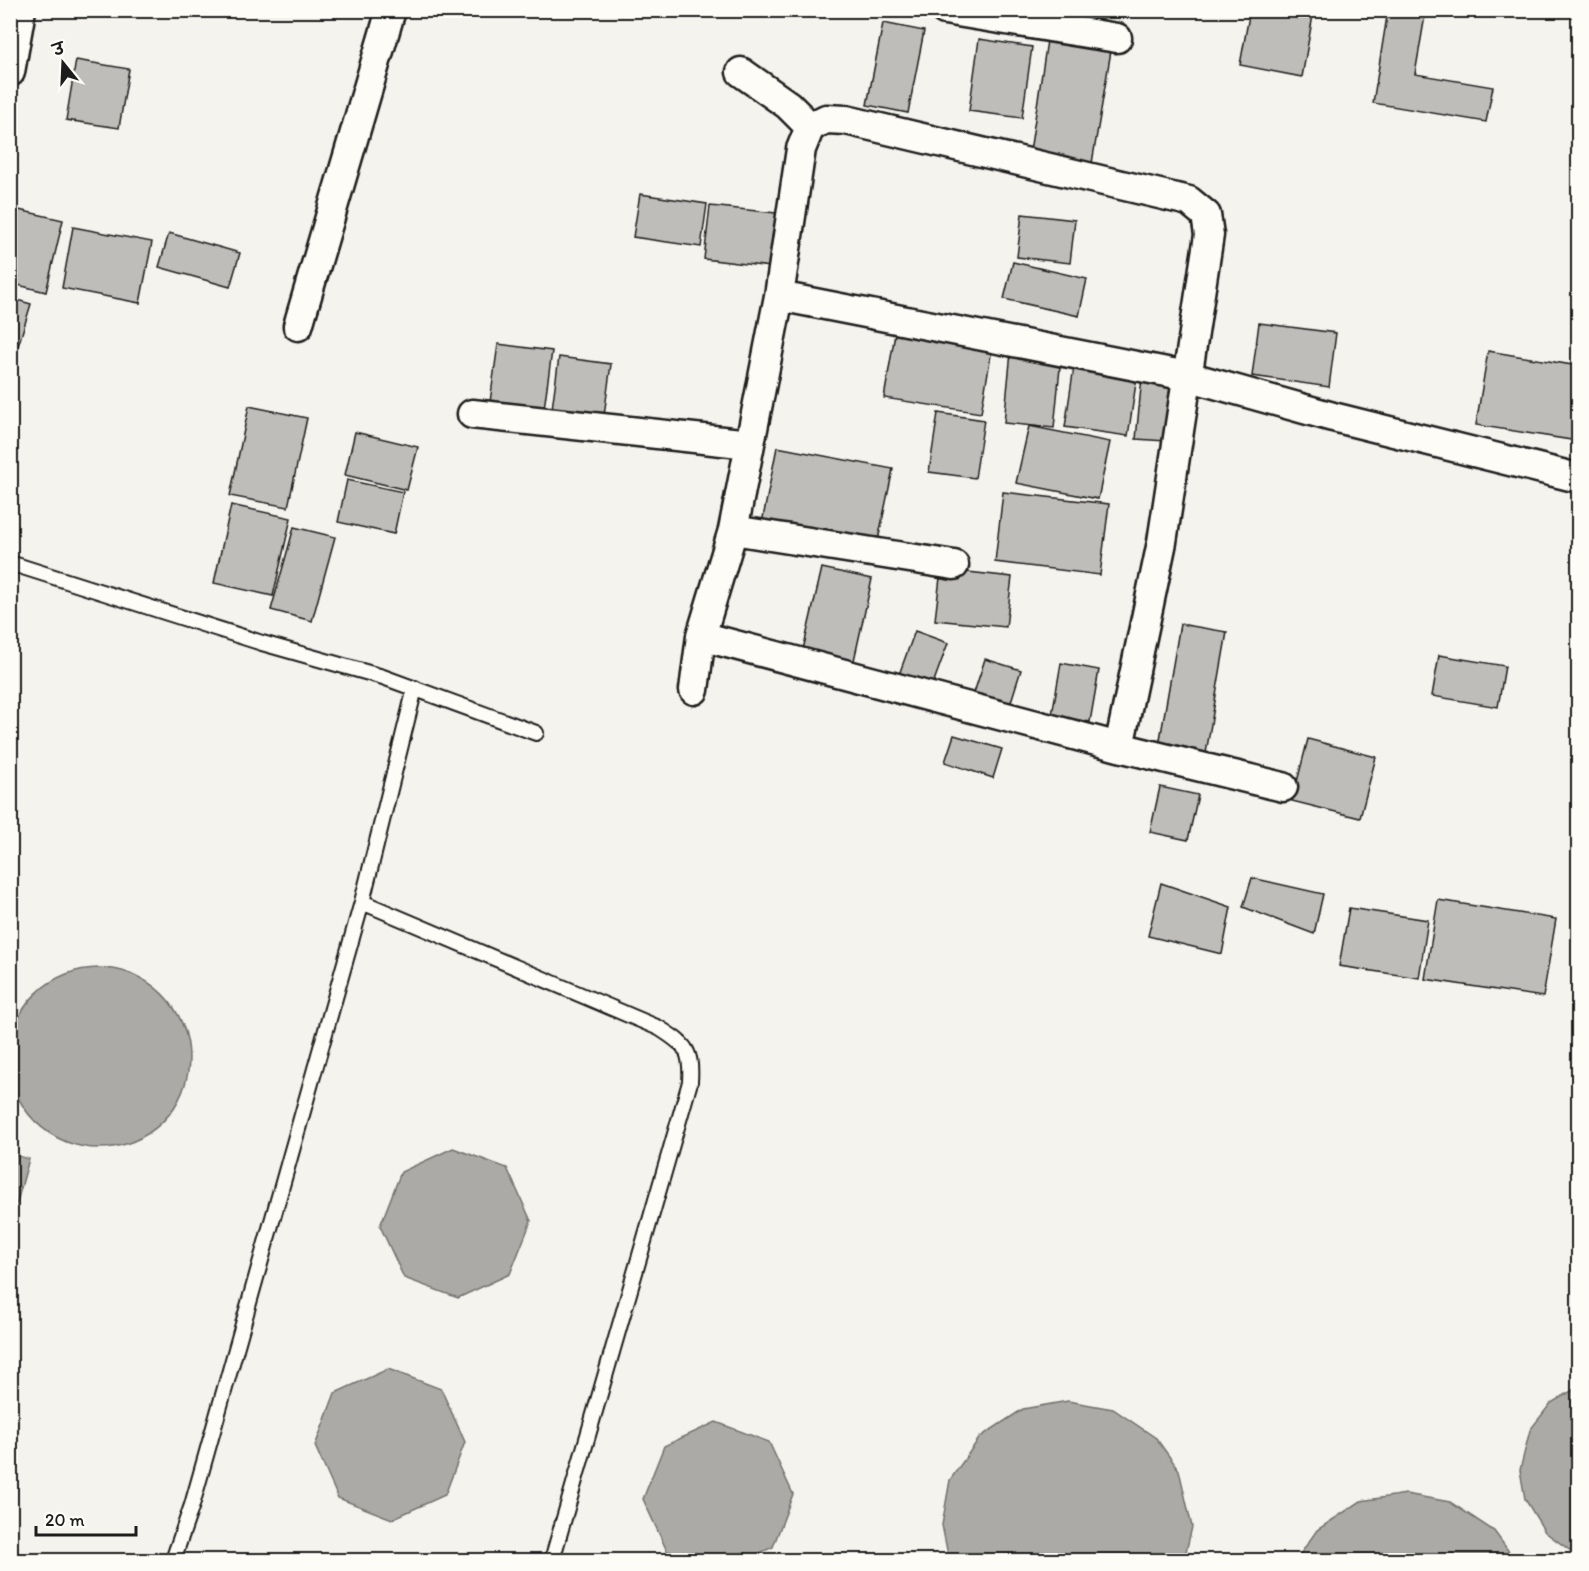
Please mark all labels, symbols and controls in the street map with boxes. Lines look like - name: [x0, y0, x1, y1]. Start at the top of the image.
- north arrow: [33, 33, 93, 93]
- text: उ: [49, 38, 68, 61]
- scale bar: [36, 1499, 136, 1537]
- text: 20 m: [45, 1509, 85, 1531]

